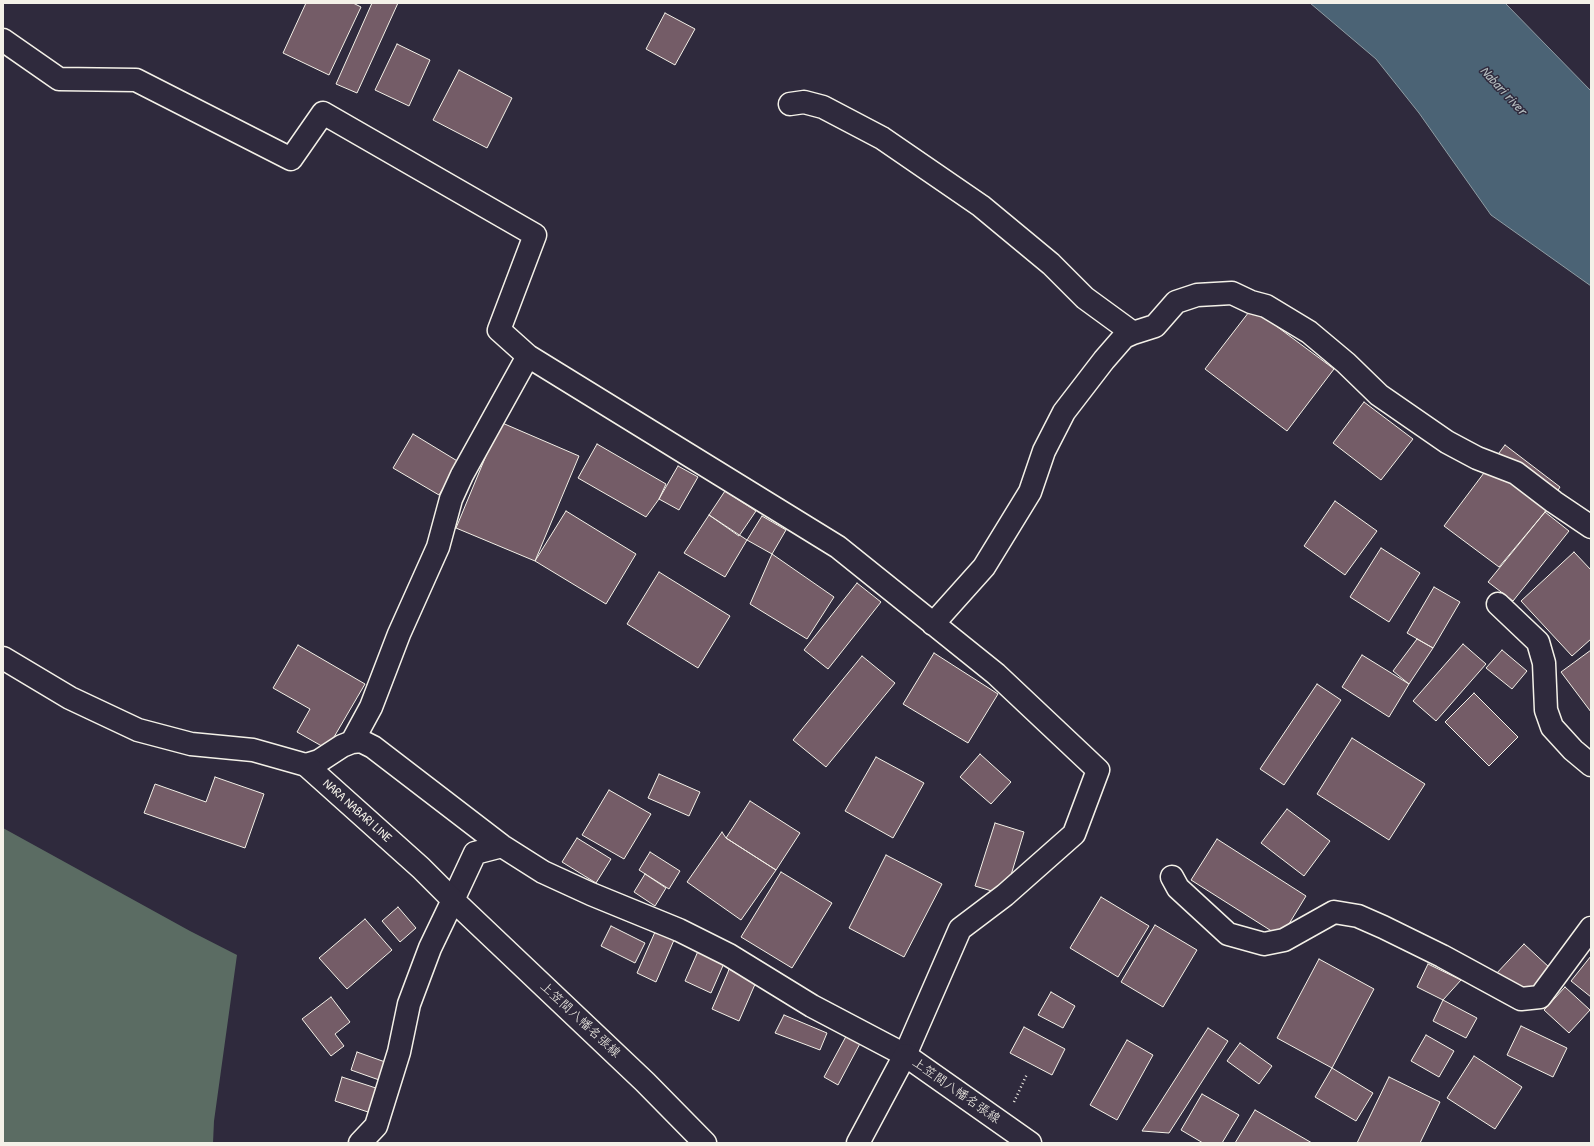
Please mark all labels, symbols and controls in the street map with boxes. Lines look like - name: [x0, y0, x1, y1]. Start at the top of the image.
- water label: Nabari river: [1476, 63, 1530, 119]
- street label: NARA NABARI LINE: [319, 776, 395, 846]
- street label: 上笠間八幡名張線: [537, 979, 623, 1061]
- street label: 上笠間八幡名張線: [909, 1055, 1003, 1127]

